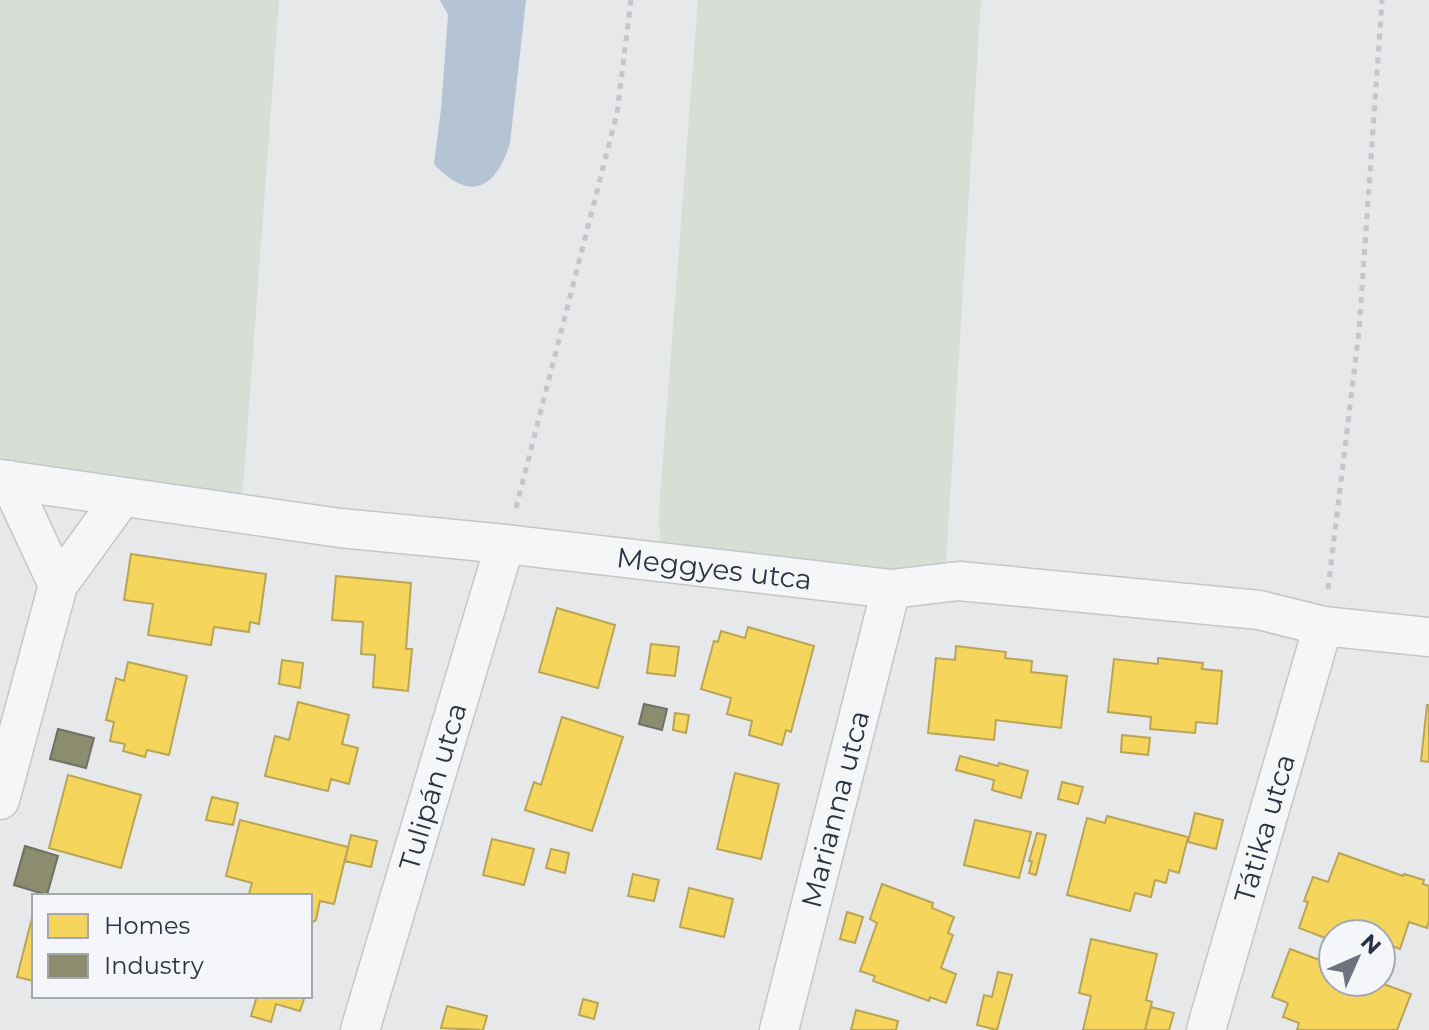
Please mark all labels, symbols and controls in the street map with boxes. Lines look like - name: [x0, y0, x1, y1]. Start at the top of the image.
- street label: Meggyes utca: [615, 540, 814, 597]
- street label: Tulipán utca: [392, 699, 474, 874]
- street label: Marianna utca: [794, 707, 876, 911]
- street label: Tátika utca: [1227, 750, 1302, 907]
- legend: [32, 894, 312, 998]
- text: Homes: [104, 911, 190, 940]
- north arrow: [1317, 918, 1397, 998]
- text: N: [1355, 928, 1387, 960]
- text: Industry: [104, 951, 204, 980]

